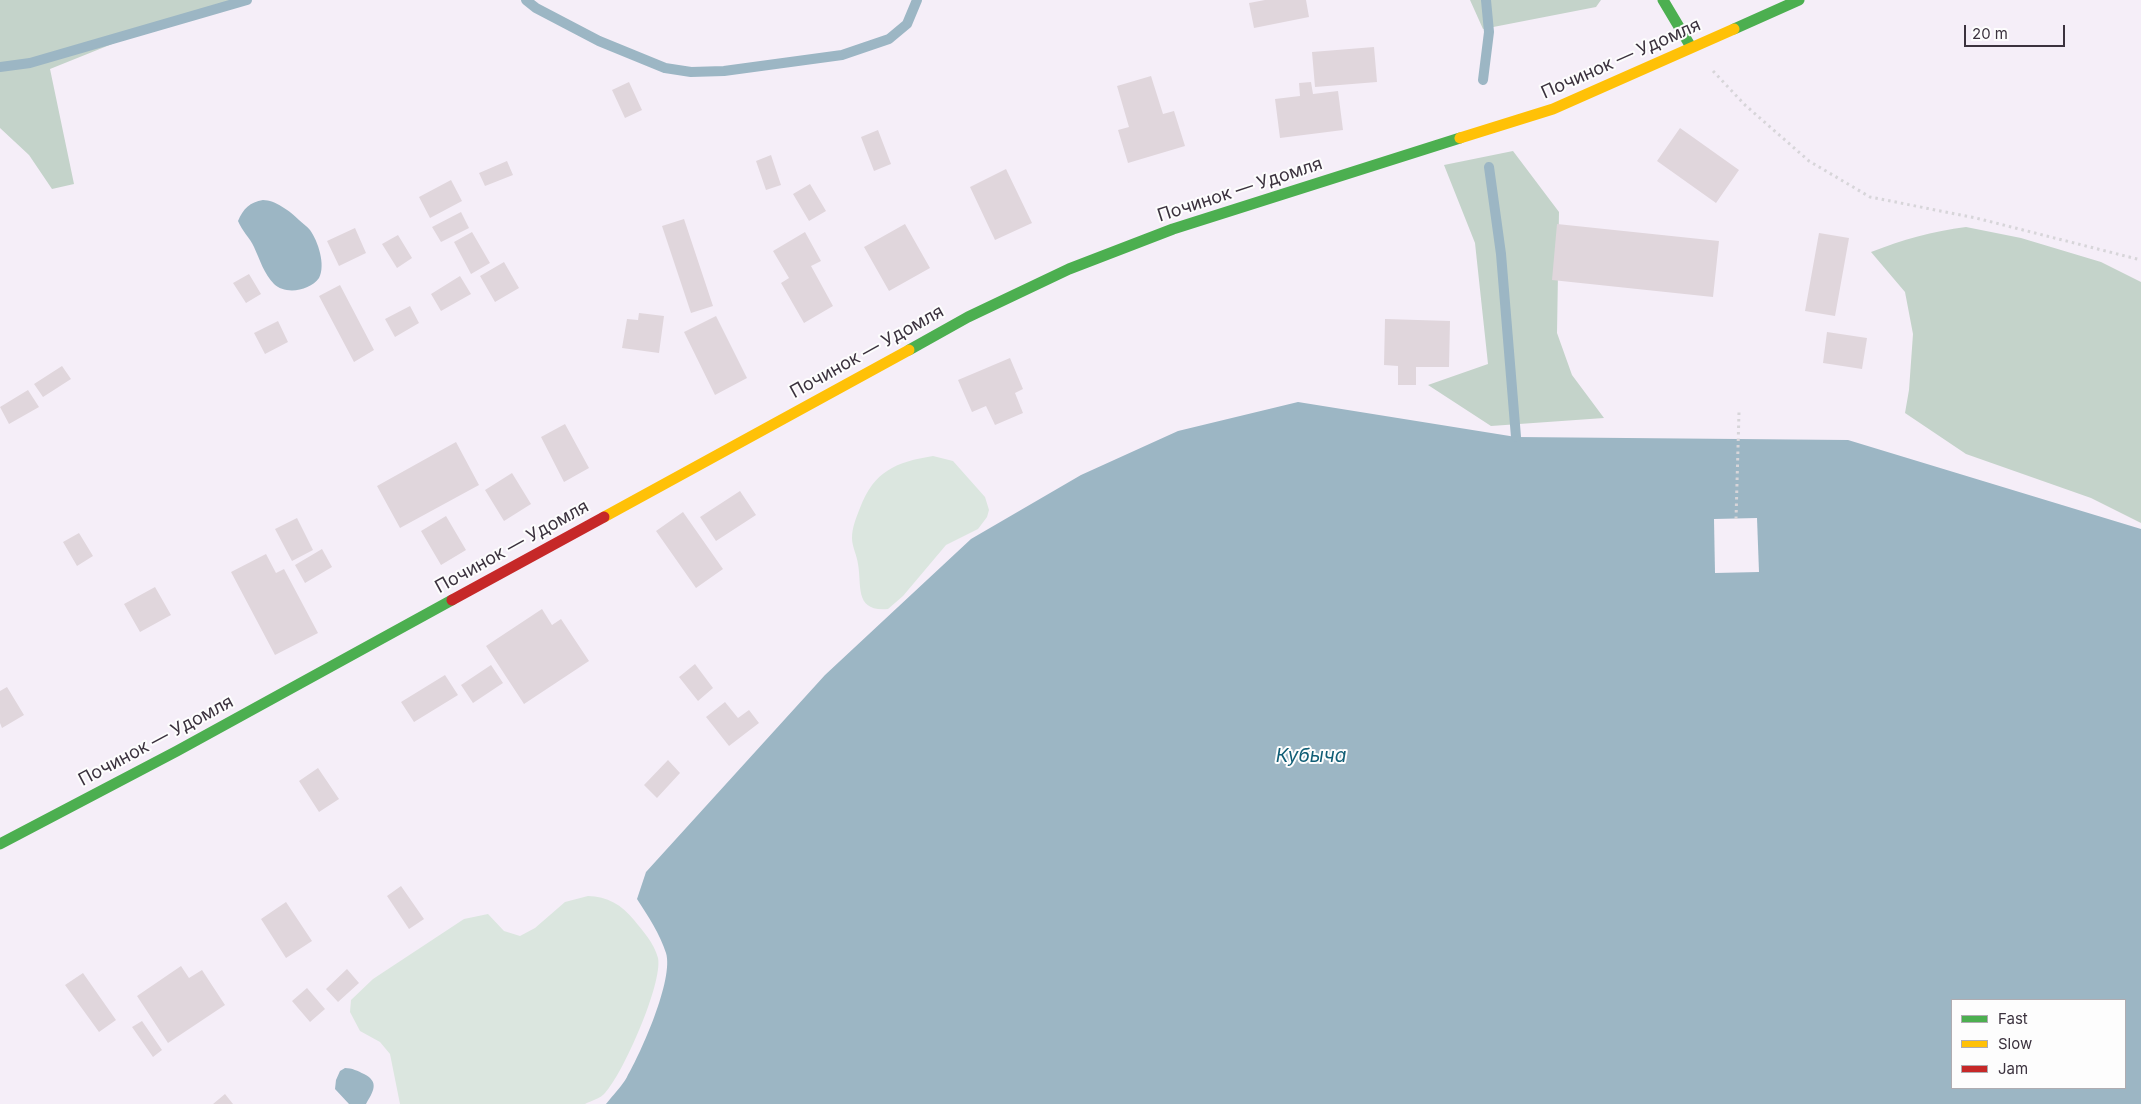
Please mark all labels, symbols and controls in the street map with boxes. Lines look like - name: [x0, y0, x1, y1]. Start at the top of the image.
- street label: Починок — Удомля: [1538, 14, 1704, 104]
- scale bar: [1966, 15, 2067, 47]
- text: 20 m: [1972, 24, 2008, 43]
- street label: Починок — Удомля: [1155, 153, 1325, 227]
- street label: Починок — Удомля: [786, 301, 948, 403]
- street label: Починок — Удомля: [431, 496, 593, 598]
- street label: Починок — Удомля: [75, 691, 237, 791]
- water label: Кубыча: [1276, 745, 1346, 767]
- legend: [1951, 999, 2126, 1089]
- text: Fast: [1998, 1009, 2028, 1028]
- text: Slow: [1998, 1034, 2032, 1053]
- text: Jam: [1998, 1059, 2028, 1078]

